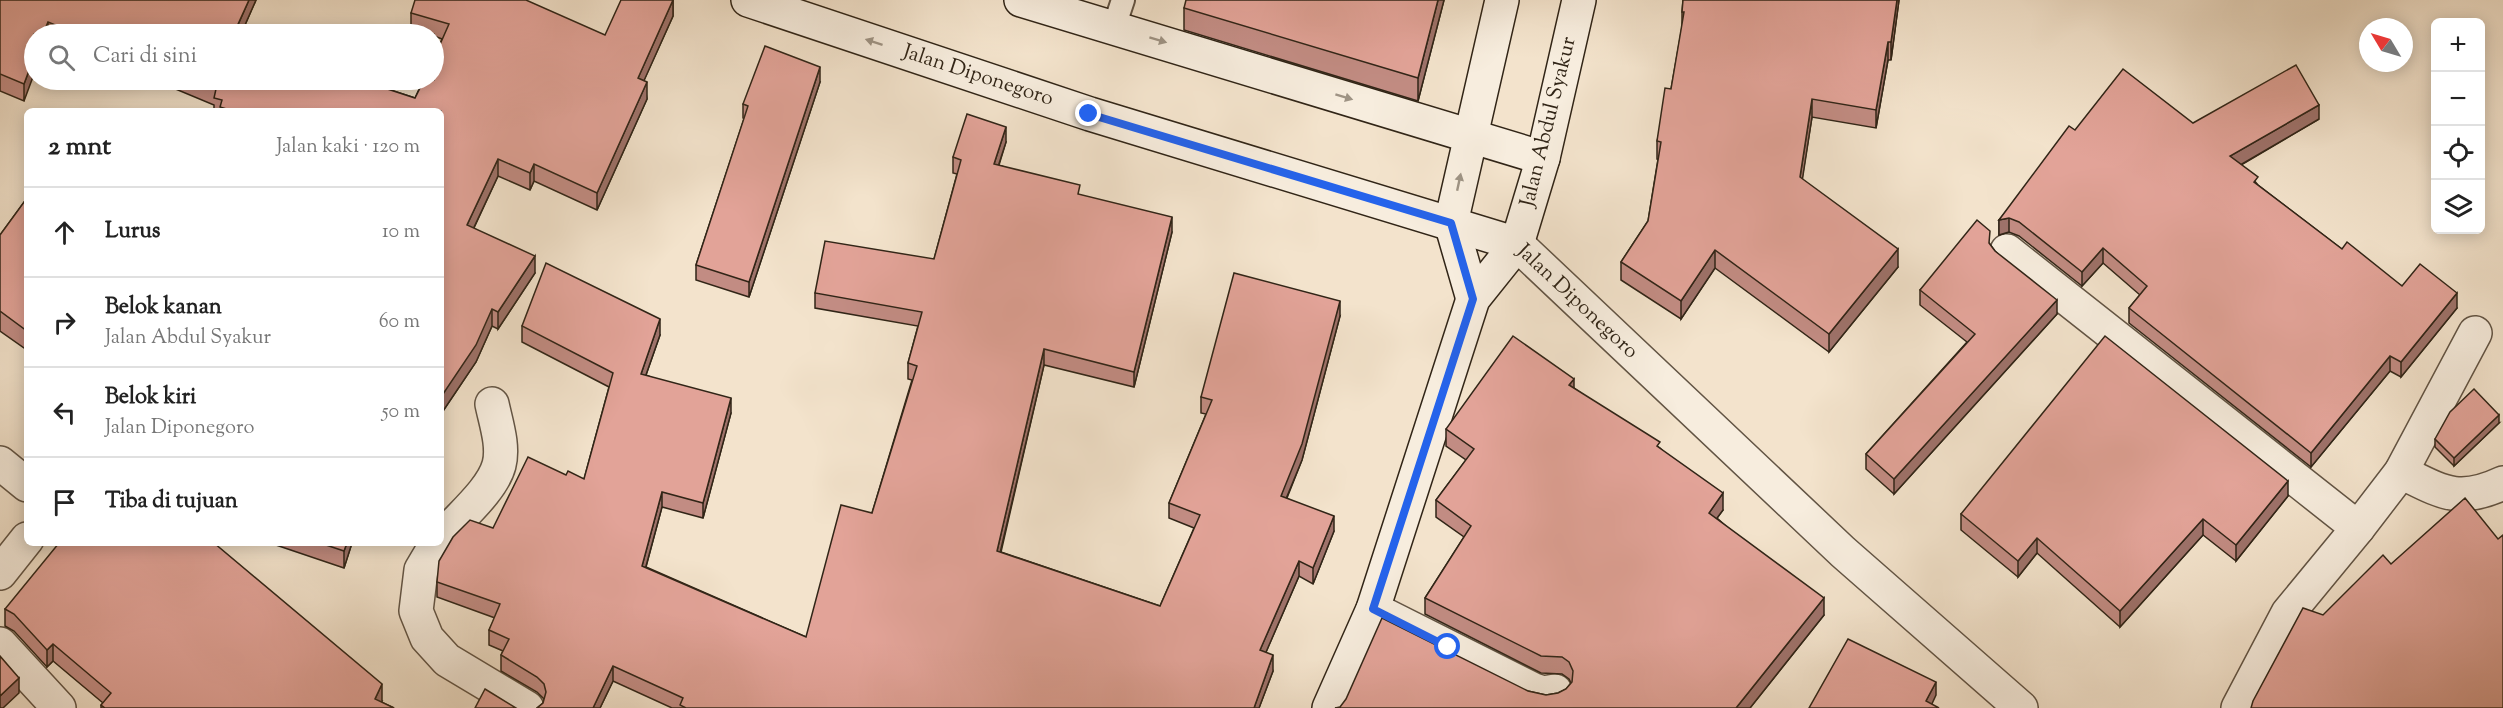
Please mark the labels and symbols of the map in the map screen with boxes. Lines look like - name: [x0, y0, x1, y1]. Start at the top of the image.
- north arrow: [2359, 18, 2413, 72]
- street label: Jalan Abdul Syakur: [1513, 34, 1585, 211]
- one-way arrow: [865, 36, 883, 46]
- one-way arrow: [1149, 36, 1167, 45]
- street label: Jalan Diponegoro: [898, 37, 1057, 114]
- one-way arrow: [1335, 93, 1353, 102]
- route end: [1075, 100, 1101, 126]
- one-way arrow: [1455, 173, 1465, 191]
- street label: Jalan Diponegoro: [1509, 237, 1645, 366]
- route start: [1434, 633, 1460, 659]

